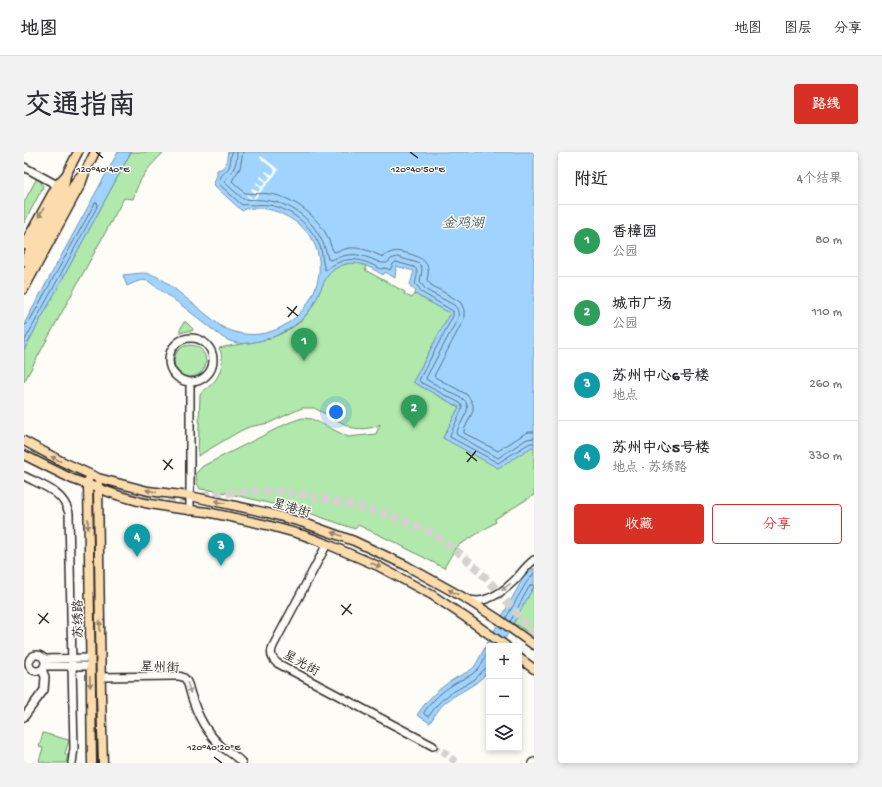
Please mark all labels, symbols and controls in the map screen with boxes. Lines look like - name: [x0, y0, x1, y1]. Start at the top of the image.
- text: 地图: [20, 19, 58, 42]
- text: 地图: [734, 21, 762, 38]
- text: 图层: [784, 21, 812, 38]
- text: 分享: [834, 21, 862, 38]
- button: 路线: [794, 84, 858, 124]
- text: 交通指南: [24, 91, 136, 124]
- text: 120°40'40"E: [76, 164, 130, 176]
- text: 120°40'50"E: [390, 164, 445, 176]
- text: 附近: [574, 171, 608, 191]
- text: 4个结果: [797, 172, 842, 187]
- one-way arrow: [38, 207, 45, 219]
- water label: 金鸡湖: [442, 215, 486, 233]
- text: 香樟园: [612, 224, 657, 242]
- text: 1: [584, 233, 590, 248]
- text: 80 m: [815, 233, 842, 248]
- text: 公园: [612, 245, 638, 260]
- text: 城市广场: [612, 296, 672, 314]
- text: 2: [584, 305, 590, 320]
- text: 110 m: [812, 305, 842, 320]
- text: 公园: [612, 317, 638, 332]
- pin: 1: [291, 328, 317, 361]
- text: 苏州中心6号楼: [612, 368, 710, 386]
- text: 3: [584, 377, 590, 392]
- text: 260 m: [809, 377, 842, 392]
- text: 地点: [612, 389, 638, 404]
- pin: 2: [401, 395, 427, 428]
- your location: [326, 402, 346, 422]
- text: 苏州中心5号楼: [612, 440, 710, 458]
- text: 4: [584, 449, 590, 464]
- text: 330 m: [809, 449, 842, 464]
- one-way arrow: [50, 456, 62, 462]
- text: 地点 · 苏绣路: [612, 461, 687, 476]
- one-way arrow: [145, 488, 158, 494]
- street label: 星港街: [270, 496, 312, 522]
- one-way arrow: [213, 499, 226, 505]
- button: 收藏: [574, 504, 704, 544]
- button: 分享: [712, 504, 842, 544]
- one-way arrow: [85, 518, 91, 531]
- pin: 4: [124, 524, 150, 557]
- one-way arrow: [330, 531, 342, 537]
- pin: 3: [208, 533, 234, 566]
- one-way arrow: [370, 562, 382, 568]
- one-way arrow: [500, 583, 511, 591]
- one-way arrow: [447, 588, 459, 595]
- street label: 苏绣路: [71, 599, 87, 639]
- one-way arrow: [97, 619, 103, 632]
- map controls: [486, 643, 522, 751]
- button: +: [486, 643, 522, 679]
- street label: 星光街: [280, 647, 322, 680]
- street label: 星州街: [140, 659, 180, 677]
- one-way arrow: [87, 676, 93, 689]
- button: −: [486, 679, 522, 715]
- one-way arrow: [186, 682, 192, 694]
- button: layers: [486, 715, 522, 751]
- text: 120°40'20"E: [186, 742, 241, 754]

